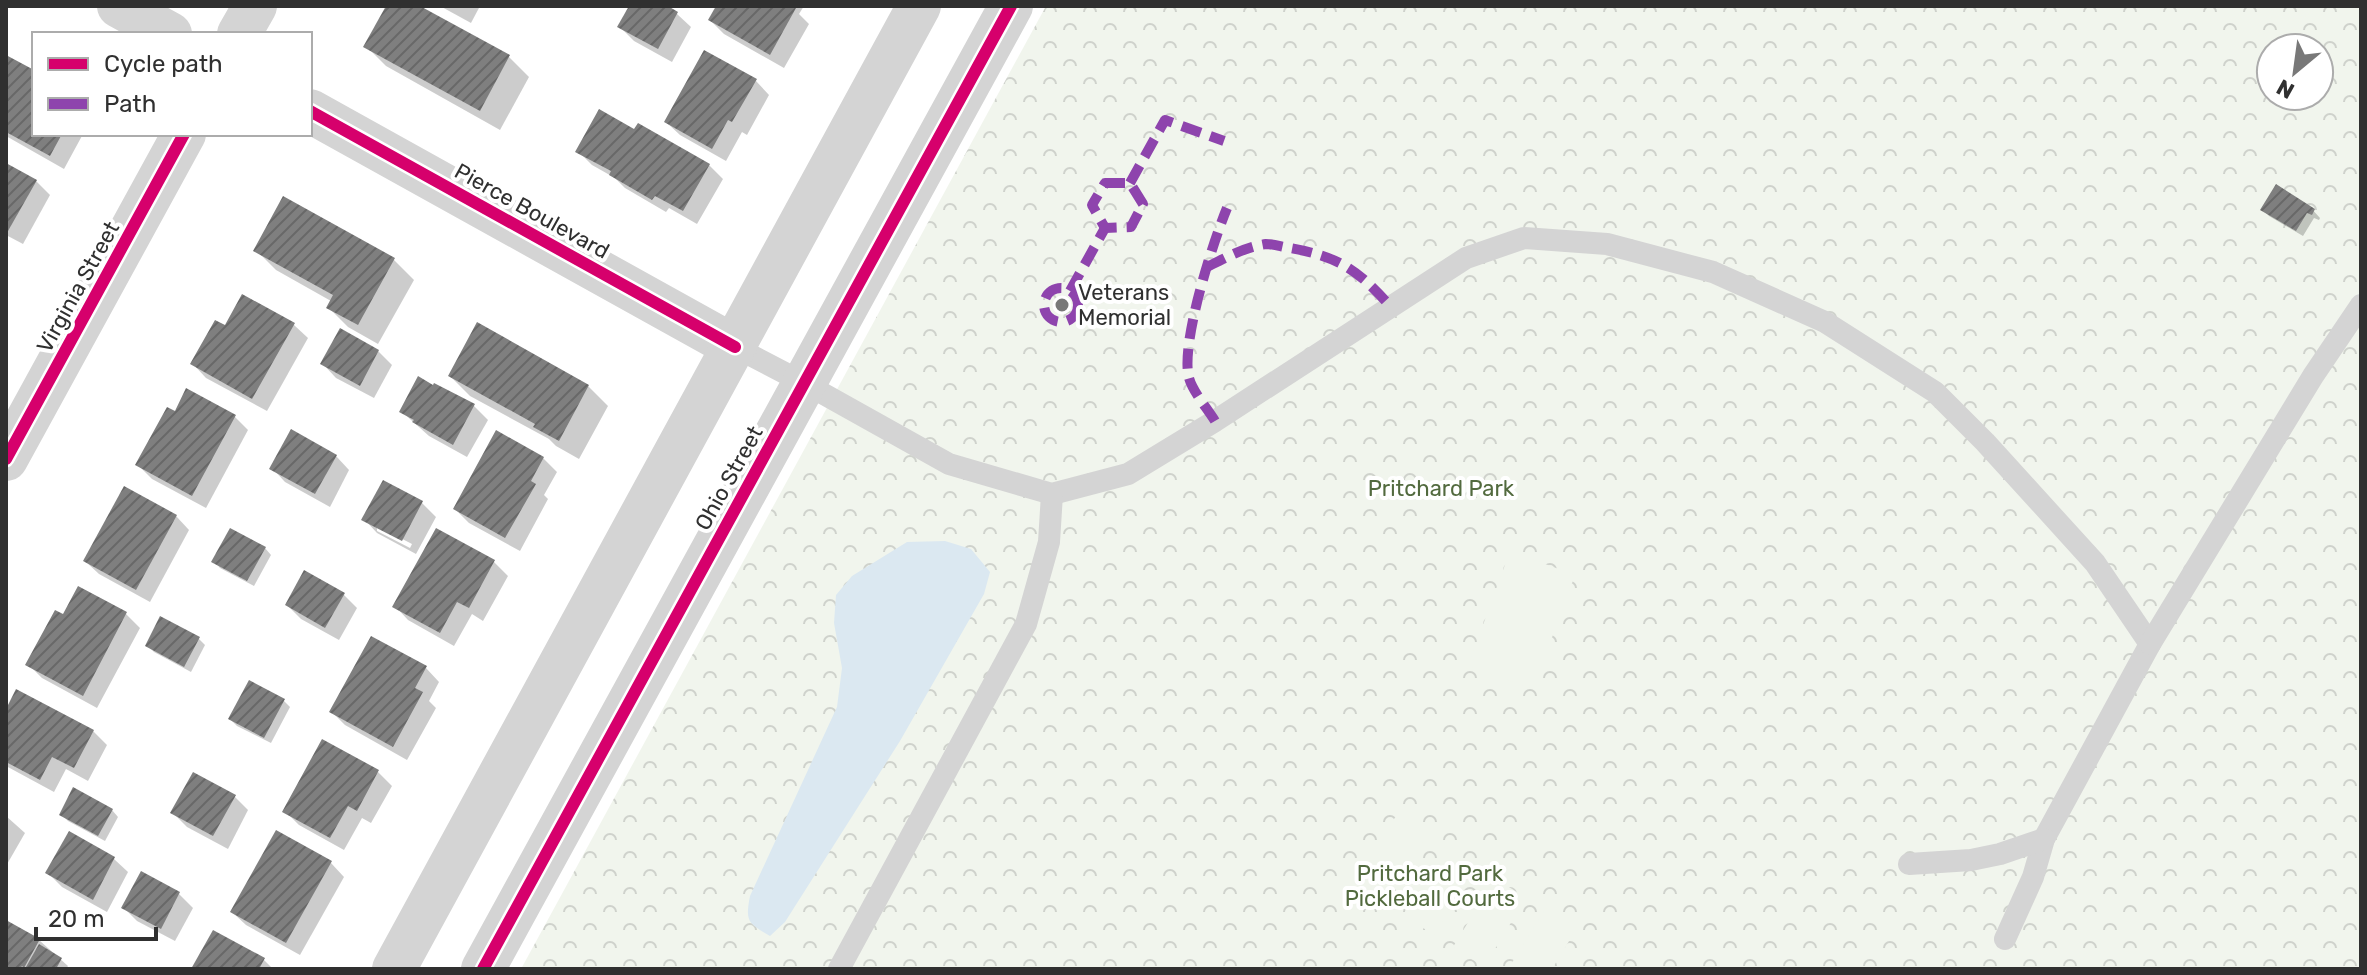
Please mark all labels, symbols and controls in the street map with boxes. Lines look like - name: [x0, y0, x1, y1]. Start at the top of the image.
- legend: [32, 32, 312, 136]
- north arrow: [2255, 32, 2335, 112]
- text: Cycle path: [104, 50, 223, 78]
- text: N: [2272, 73, 2299, 105]
- text: Path: [104, 90, 156, 118]
- street label: Pierce Boulevard: [450, 157, 614, 265]
- street label: Virginia Street: [31, 216, 125, 357]
- place label: Veterans Memorial: [1078, 279, 1171, 331]
- marker: Veterans Memorial: [1053, 296, 1071, 314]
- street label: Ohio Street: [689, 421, 769, 535]
- park label: Pritchard Park: [1368, 475, 1515, 502]
- park label: Pritchard Park Pickleball Courts: [1345, 860, 1515, 912]
- scale bar: [36, 891, 156, 941]
- text: 20 m: [48, 905, 105, 933]

